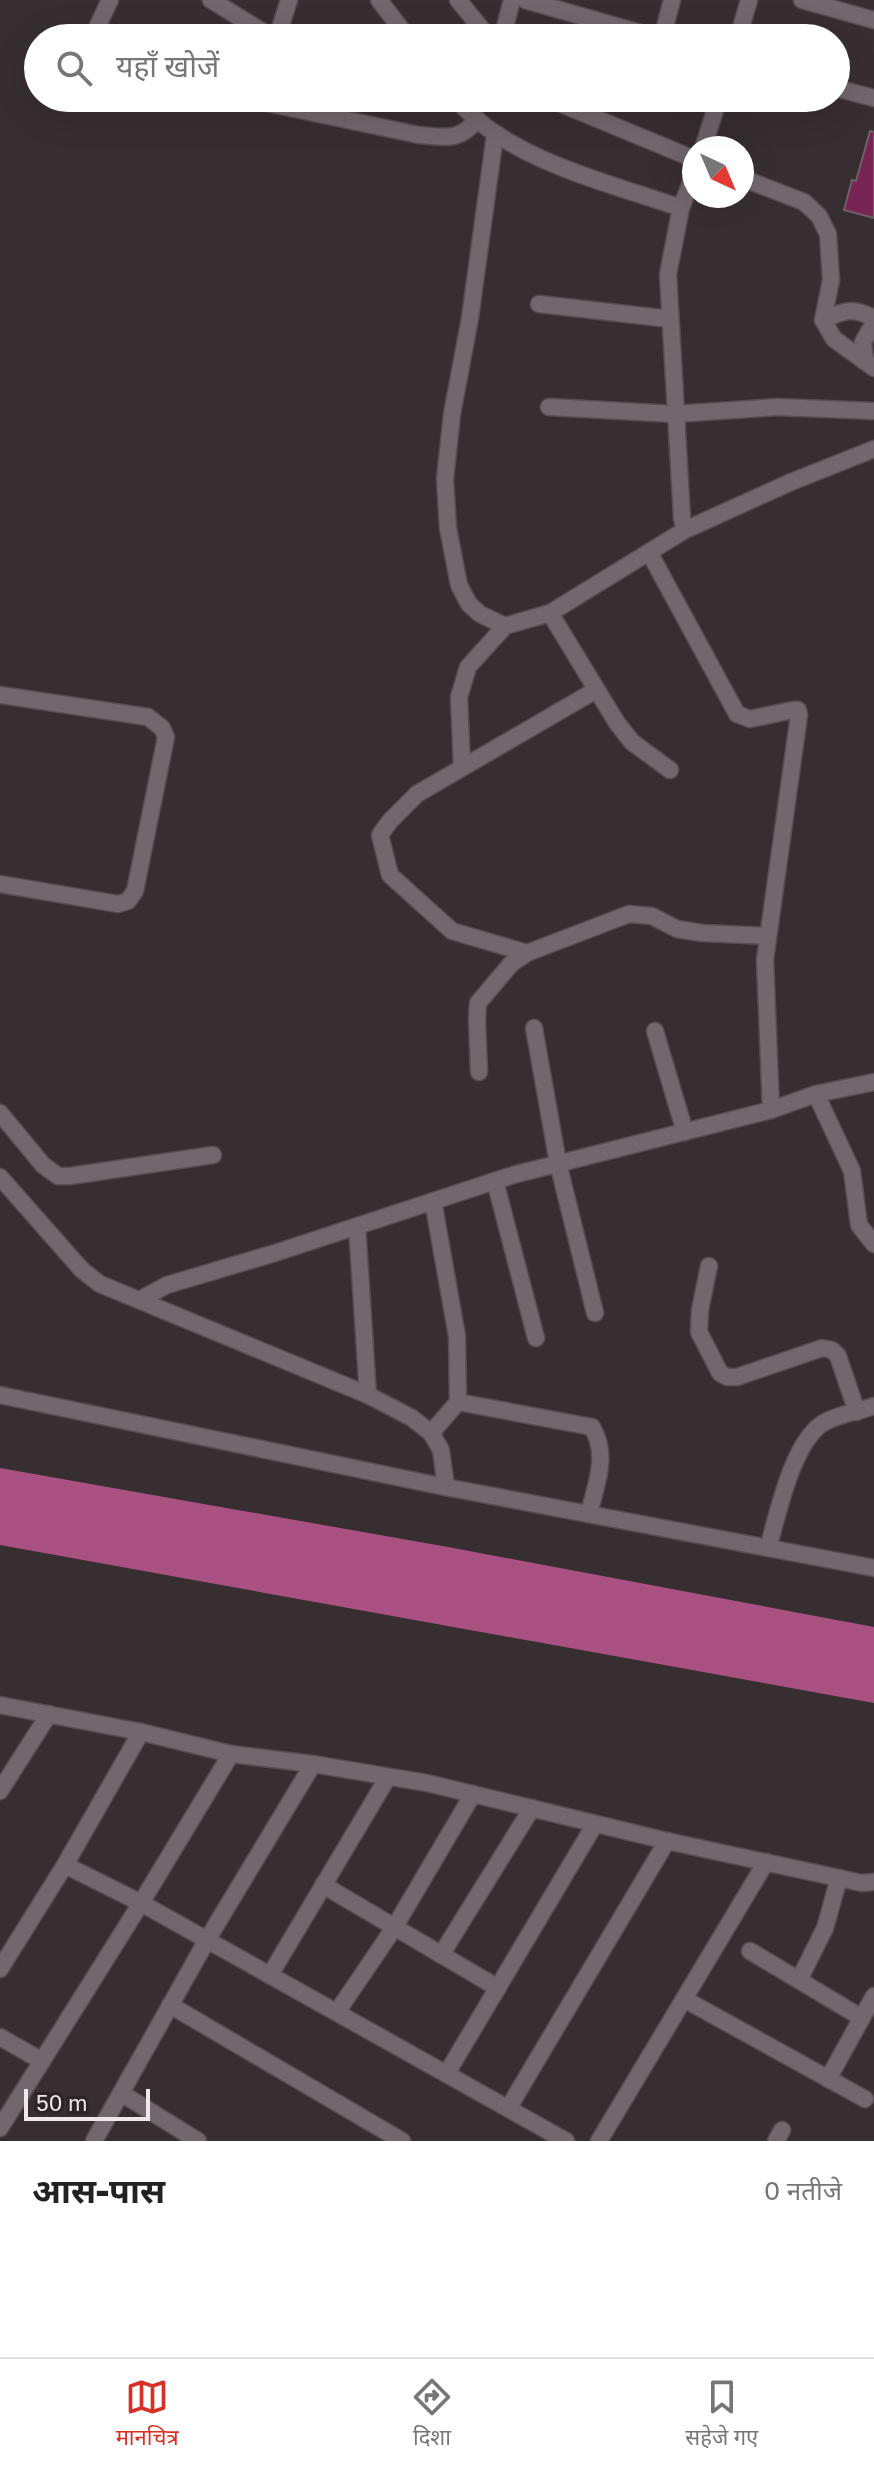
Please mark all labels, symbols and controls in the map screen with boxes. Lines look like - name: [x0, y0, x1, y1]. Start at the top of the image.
- search box: [24, 24, 850, 112]
- icon: search: [52, 46, 96, 90]
- text: यहाँ खोजें: [116, 48, 219, 84]
- north arrow: [682, 136, 754, 208]
- scale bar: [24, 2085, 150, 2121]
- text: 50 m: [36, 2089, 87, 2116]
- text: आस-पास: [32, 2170, 165, 2210]
- text: 0 नतीजे: [764, 2175, 842, 2206]
- tab: मानचित्र: [116, 2375, 179, 2454]
- tab: दिशा: [410, 2375, 454, 2454]
- tab: सहेजे गए: [685, 2375, 758, 2454]

